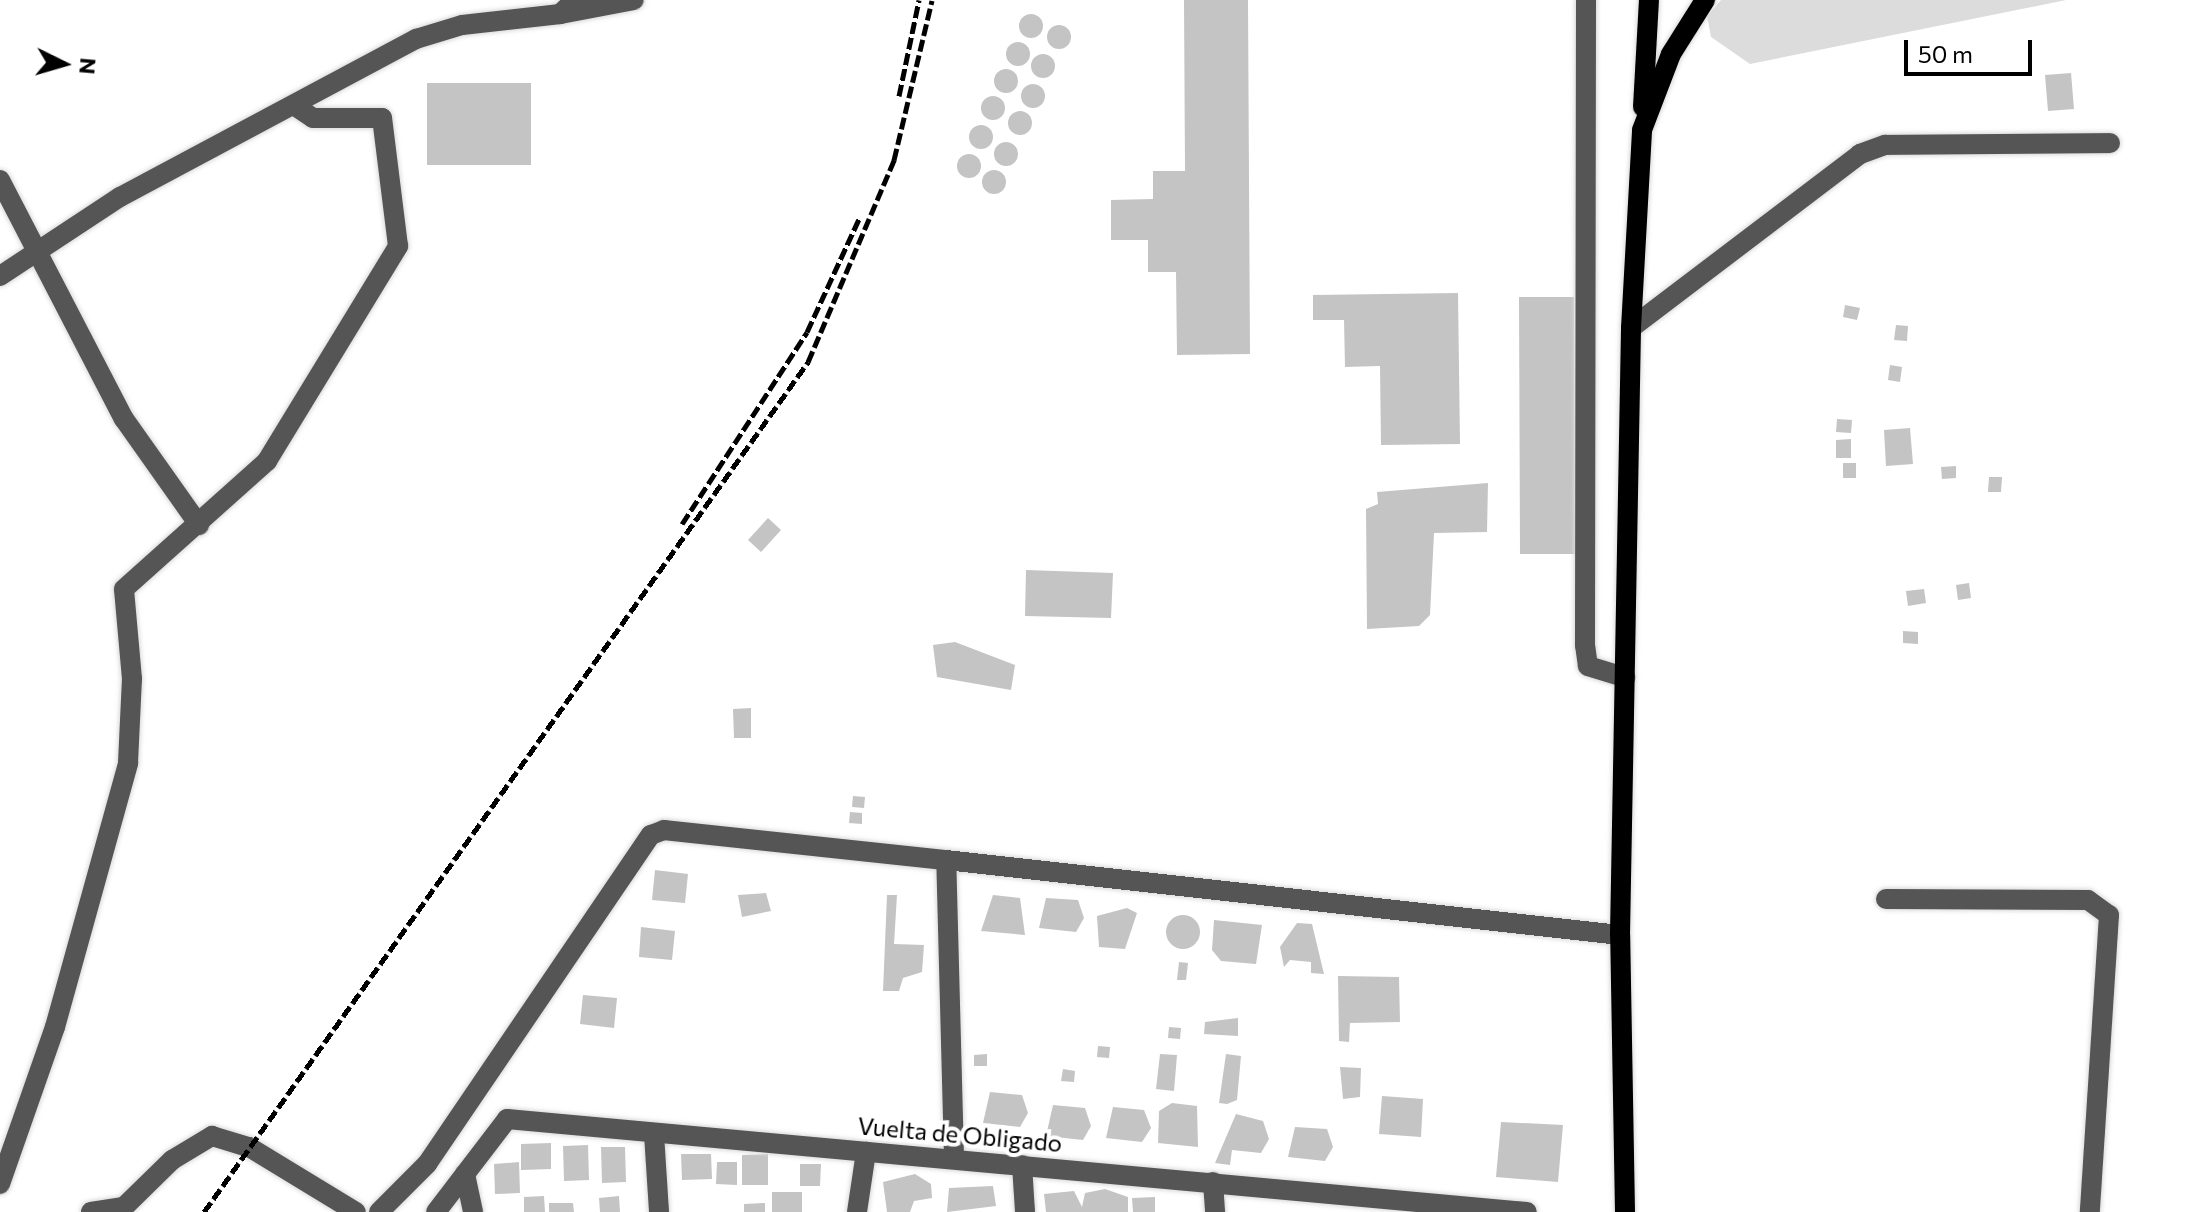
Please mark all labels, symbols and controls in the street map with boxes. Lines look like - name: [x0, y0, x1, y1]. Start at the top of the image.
- north arrow: [24, 24, 104, 104]
- scale bar: [1908, 24, 2036, 74]
- text: 50 m: [1918, 39, 1973, 68]
- text: N: [74, 57, 103, 76]
- street label: Vuelta de Obligado: [857, 1111, 1063, 1157]

